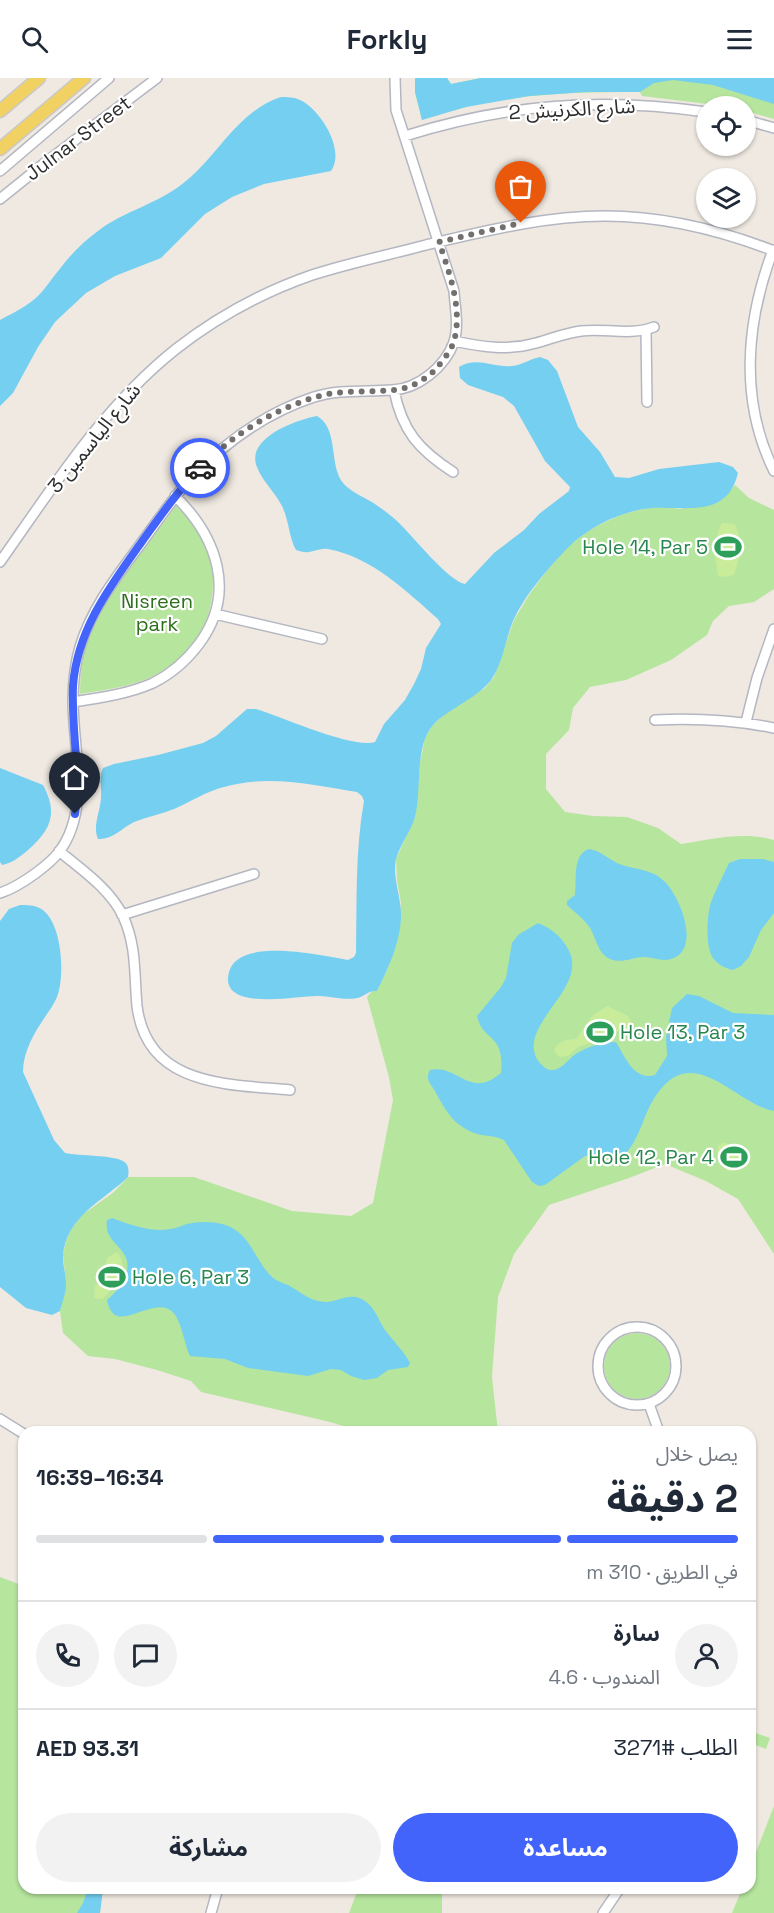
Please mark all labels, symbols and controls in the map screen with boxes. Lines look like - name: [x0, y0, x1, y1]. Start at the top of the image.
- text: Forkly: [347, 22, 427, 57]
- icon: search: [18, 23, 51, 56]
- icon: menu: [723, 23, 756, 56]
- street label: Julnar Street: [20, 90, 136, 186]
- street label: شارع الكرنيش 2: [508, 93, 636, 127]
- map controls: [696, 96, 756, 228]
- button: locate: [696, 96, 756, 156]
- pin: [495, 161, 546, 223]
- button: layers: [696, 168, 756, 228]
- icon: bag: [504, 170, 537, 203]
- street label: شارع الياسمين 3: [42, 378, 148, 499]
- courier: [170, 438, 230, 498]
- icon: car: [184, 452, 217, 485]
- sports icon: Hole 14, Par 5: [713, 532, 743, 562]
- place label: Hole 14, Par 5: [582, 534, 708, 560]
- park label: Nisreen park: [121, 588, 193, 637]
- pin: [49, 752, 100, 814]
- icon: home: [58, 761, 91, 794]
- sports icon: Hole 13, Par 3: [585, 1017, 615, 1047]
- place label: Hole 13, Par 3: [620, 1019, 745, 1045]
- sports icon: Hole 12, Par 4: [719, 1142, 749, 1172]
- place label: Hole 12, Par 4: [588, 1144, 714, 1170]
- sports icon: Hole 6, Par 3: [97, 1262, 127, 1292]
- place label: Hole 6, Par 3: [132, 1264, 249, 1290]
- text: يصل خلال: [656, 1441, 738, 1467]
- text: 16:34–16:39: [36, 1463, 163, 1491]
- text: 2 دقيقة: [607, 1474, 738, 1523]
- text: في الطريق · 310 m: [586, 1559, 738, 1585]
- text: سارة: [614, 1619, 660, 1647]
- button: phone: [36, 1624, 99, 1687]
- button: chat: [114, 1624, 177, 1687]
- button: person: [675, 1624, 738, 1687]
- text: المندوب · 4.6: [549, 1664, 660, 1690]
- text: الطلب #3271: [614, 1733, 738, 1761]
- text: AED 93.31: [36, 1734, 139, 1762]
- button: مشاركة: [36, 1813, 381, 1882]
- button: مساعدة: [393, 1813, 738, 1882]

